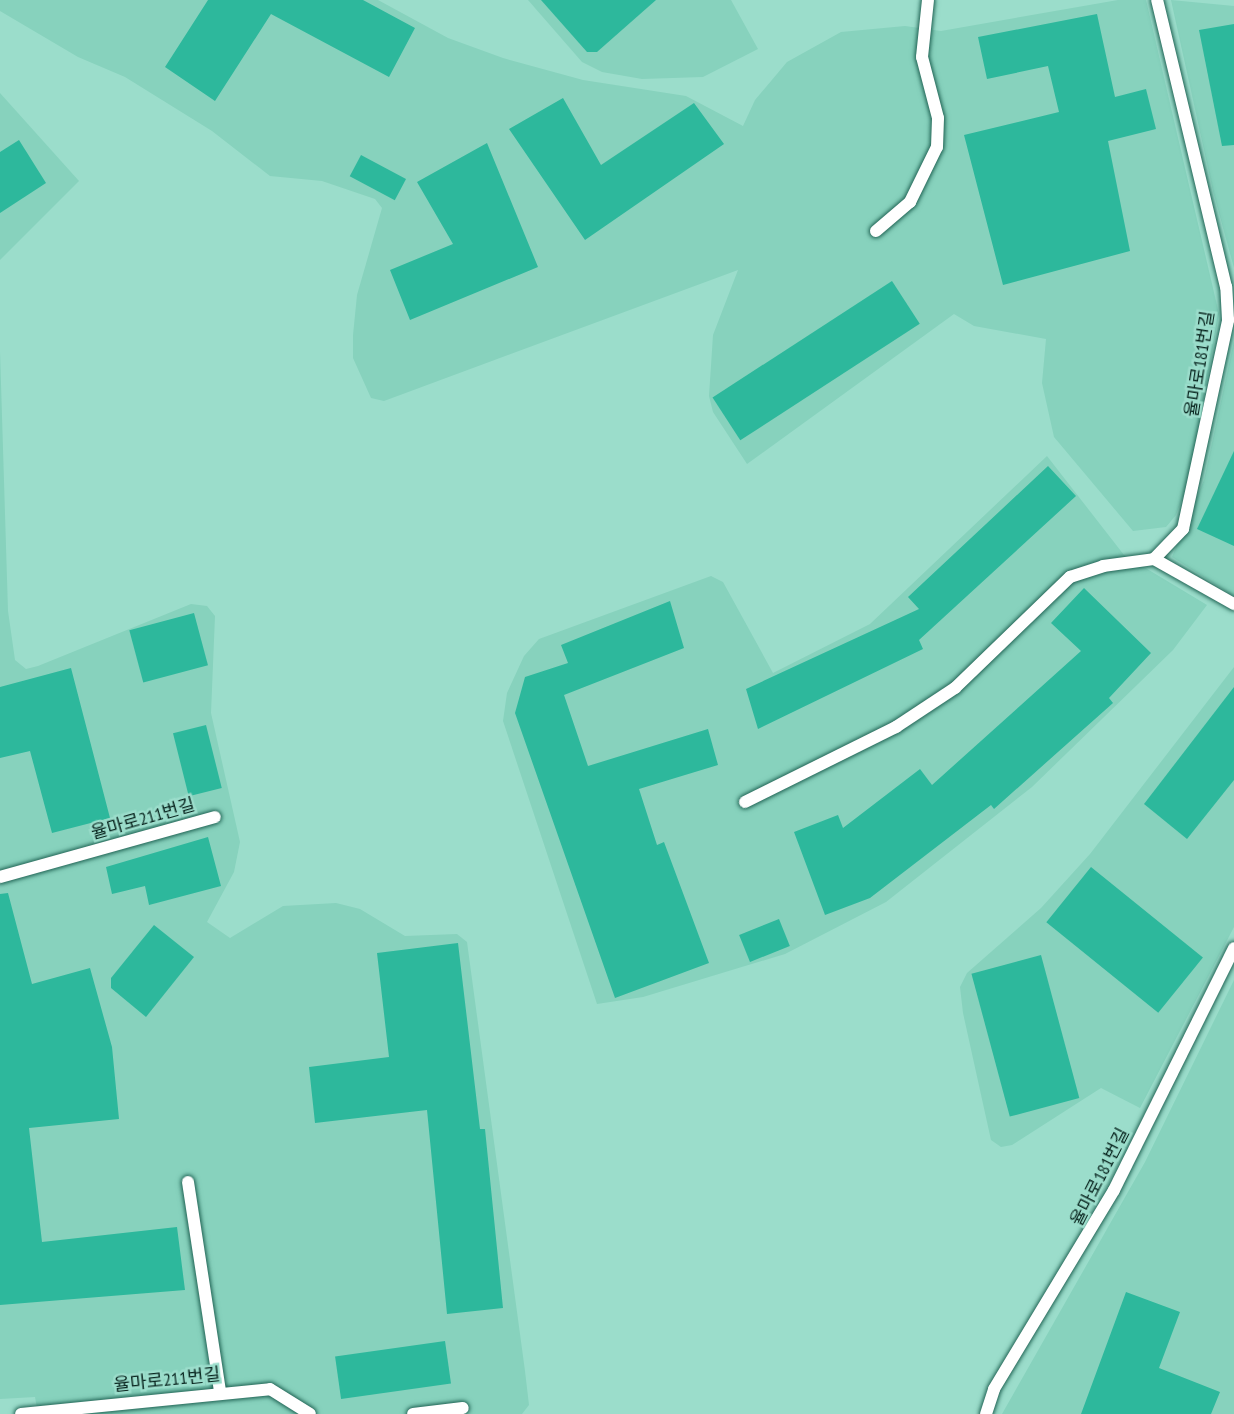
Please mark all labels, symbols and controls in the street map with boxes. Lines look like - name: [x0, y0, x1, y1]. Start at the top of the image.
- street label: 율마로181번길: [1181, 309, 1219, 419]
- street label: 율마로211번길: [89, 794, 197, 844]
- street label: 율마로181번길: [1066, 1124, 1134, 1230]
- street label: 율마로211번길: [113, 1364, 221, 1396]

